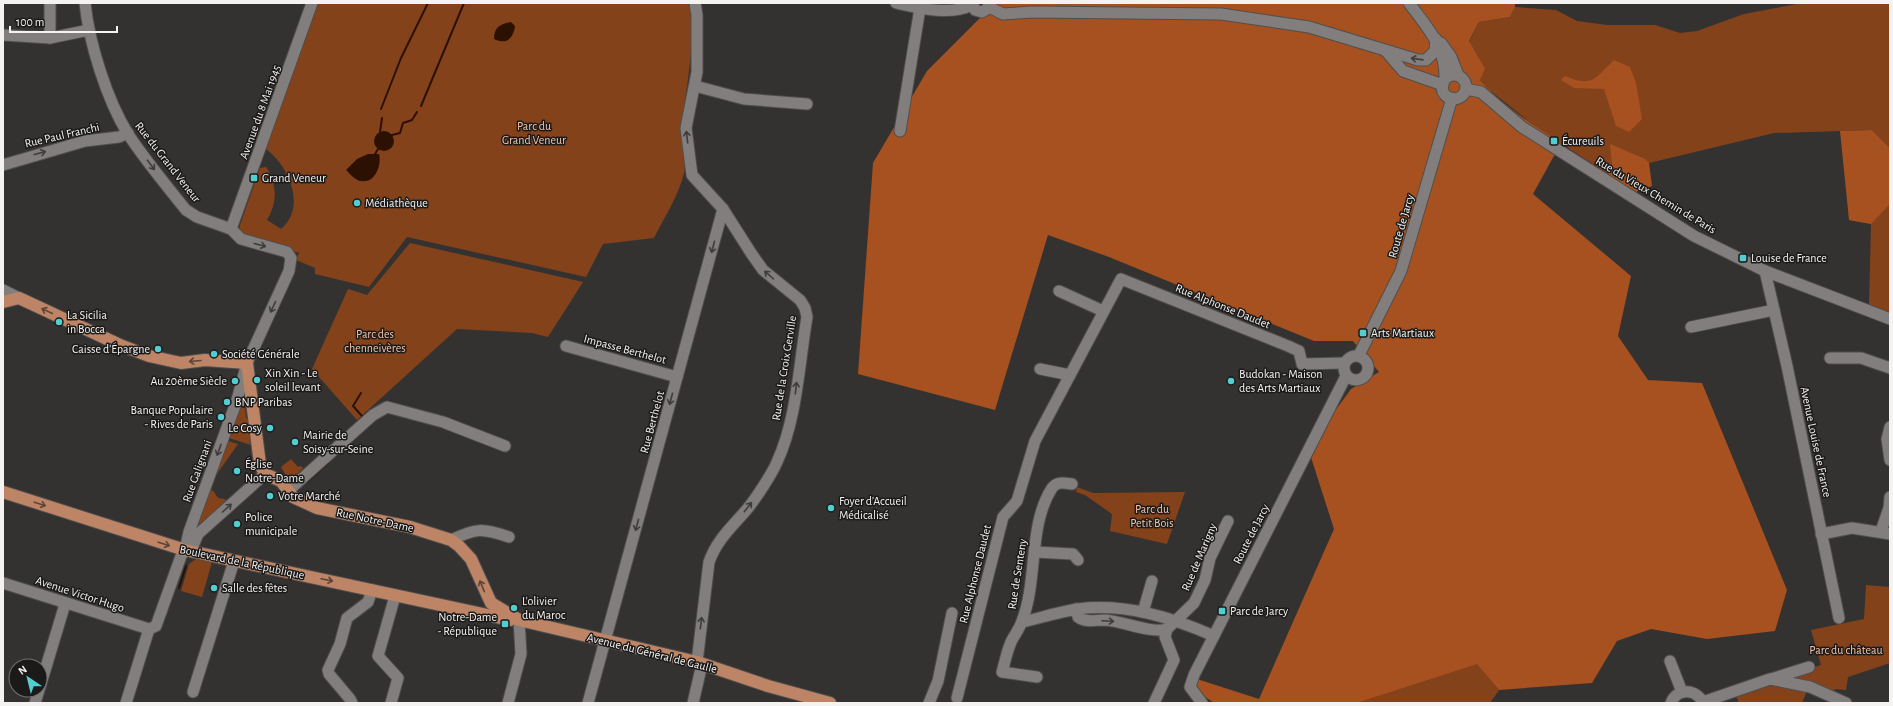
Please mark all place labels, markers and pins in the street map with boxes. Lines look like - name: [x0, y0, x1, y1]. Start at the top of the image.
- place label: Écureuils: [1562, 134, 1604, 147]
- marker: Écureuils: [1549, 136, 1559, 146]
- place label: Grand Veneur: [262, 172, 326, 184]
- marker: Grand Veneur: [249, 173, 259, 183]
- place label: Médiathèque: [365, 197, 428, 209]
- marker: Médiathèque: [352, 198, 362, 208]
- place label: Louise de France: [1751, 252, 1827, 264]
- marker: Louise de France: [1738, 253, 1748, 263]
- place label: La Sicilia in Bocca: [67, 309, 107, 335]
- marker: La Sicilia in Bocca: [54, 317, 64, 327]
- place label: Arts Martiaux: [1371, 327, 1434, 339]
- marker: Arts Martiaux: [1358, 328, 1368, 338]
- place label: Caisse d'Épargne: [72, 342, 150, 355]
- marker: Caisse d'Épargne: [153, 344, 163, 354]
- place label: Société Générale: [222, 348, 300, 360]
- marker: Société Générale: [209, 349, 219, 359]
- place label: Xin Xin - Le soleil levant: [265, 367, 321, 393]
- place label: Budokan - Maison des Arts Martiaux: [1239, 368, 1322, 394]
- place label: Au 20ème Siècle: [151, 375, 227, 387]
- marker: Xin Xin - Le soleil levant: [252, 375, 262, 385]
- marker: Au 20ème Siècle: [230, 376, 240, 386]
- marker: Budokan - Maison des Arts Martiaux: [1226, 376, 1236, 386]
- place label: BNP Paribas: [235, 396, 292, 408]
- marker: BNP Paribas: [222, 397, 232, 407]
- place label: Banque Populaire - Rives de Paris: [131, 404, 213, 430]
- marker: Banque Populaire - Rives de Paris: [216, 412, 226, 422]
- place label: Le Cosy: [228, 422, 262, 435]
- marker: Le Cosy: [265, 423, 275, 433]
- place label: Mairie de Soisy-sur-Seine: [303, 429, 373, 456]
- marker: Mairie de Soisy-sur-Seine: [290, 437, 300, 447]
- place label: Église Notre-Dame: [245, 457, 304, 484]
- marker: Église Notre-Dame: [232, 466, 242, 476]
- place label: Votre Marché: [278, 490, 340, 502]
- marker: Votre Marché: [265, 491, 275, 501]
- place label: Foyer d’Accueil Médicalisé: [839, 495, 907, 521]
- marker: Foyer d’Accueil Médicalisé: [826, 503, 836, 513]
- place label: Police municipale: [245, 511, 297, 537]
- marker: Police municipale: [232, 519, 242, 529]
- place label: Salle des fêtes: [222, 582, 287, 594]
- marker: Salle des fêtes: [209, 583, 219, 593]
- place label: L'olivier du Maroc: [522, 595, 566, 621]
- marker: L'olivier du Maroc: [509, 603, 519, 613]
- place label: Parc de Jarcy: [1230, 605, 1288, 618]
- marker: Parc de Jarcy: [1217, 606, 1227, 616]
- place label: Notre-Dame - République: [438, 611, 497, 637]
- marker: Notre-Dame - République: [500, 619, 510, 629]

